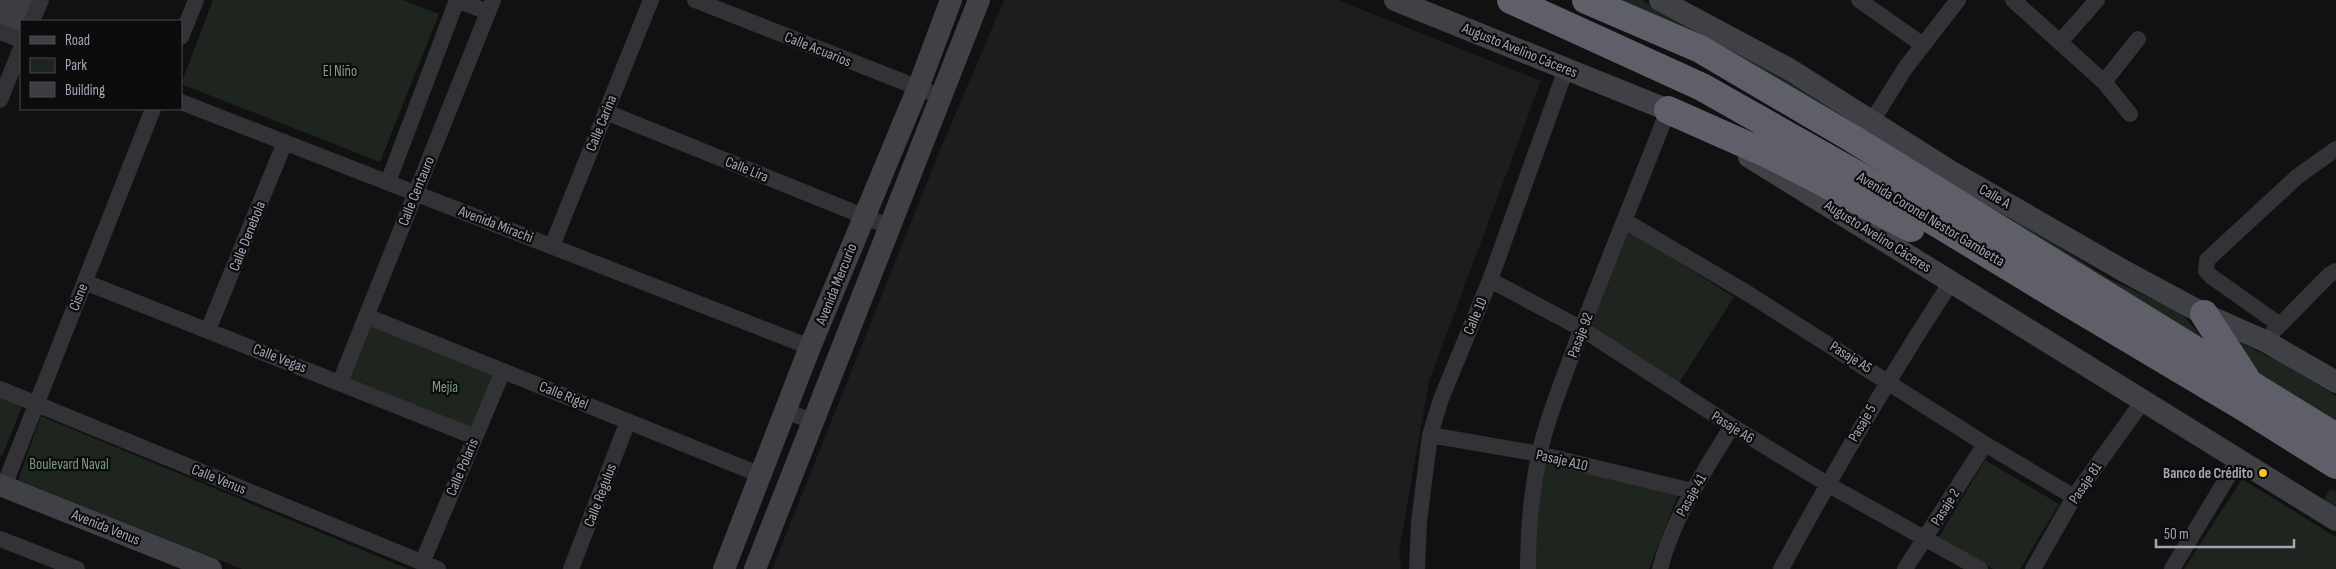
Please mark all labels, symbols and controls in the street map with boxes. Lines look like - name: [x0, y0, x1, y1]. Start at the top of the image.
- street label: Augusto Avelino Cáceres: [1459, 18, 1580, 82]
- legend: [20, 20, 182, 110]
- street label: Calle Acuarios: [782, 28, 854, 71]
- text: Road: [65, 31, 90, 50]
- text: Park: [65, 56, 87, 75]
- park label: El Niño: [323, 62, 357, 81]
- text: Building: [65, 81, 105, 100]
- street label: Calle Carina: [582, 92, 621, 154]
- street label: Calle Lira: [722, 152, 771, 187]
- street label: Calle Centauro: [394, 154, 439, 229]
- street label: Avenida Coronel Nestor Gambetta: [1852, 167, 2008, 271]
- street label: Calle A: [1976, 180, 2014, 213]
- street label: Augusto Avelino Cáceres: [1820, 195, 1935, 277]
- street label: Calle Denebola: [225, 198, 270, 274]
- street label: Avenida Mirachi: [455, 201, 536, 247]
- street label: Avenida Mercurio: [811, 241, 861, 329]
- street label: Cisne: [65, 281, 92, 314]
- street label: Calle 10: [1459, 295, 1492, 338]
- street label: Pasaje 92: [1563, 310, 1598, 361]
- street label: Pasaje A5: [1826, 337, 1875, 378]
- street label: Calle Vegas: [250, 340, 309, 377]
- street label: Calle Rigel: [536, 377, 591, 414]
- park label: Mejía: [432, 378, 458, 397]
- street label: Pasaje 5: [1844, 401, 1881, 445]
- street label: Pasaje A6: [1708, 407, 1758, 448]
- street label: Calle Polaris: [442, 436, 483, 499]
- street label: Pasaje A10: [1534, 445, 1590, 476]
- park label: Boulevard Naval: [29, 455, 109, 474]
- street label: Pasaje 81: [2065, 458, 2107, 508]
- street label: Calle Venus: [189, 460, 249, 499]
- street label: Calle Regulus: [580, 461, 621, 530]
- place label: Banco de Crédito: [2163, 464, 2253, 483]
- marker: Banco de Crédito: [2257, 467, 2269, 479]
- street label: Pasaje 41: [1672, 470, 1711, 520]
- street label: Pasaje 2: [1927, 485, 1964, 529]
- street label: Avenida Venus: [68, 505, 143, 550]
- scale bar: [2156, 516, 2294, 548]
- text: 50 m: [2164, 525, 2189, 544]

